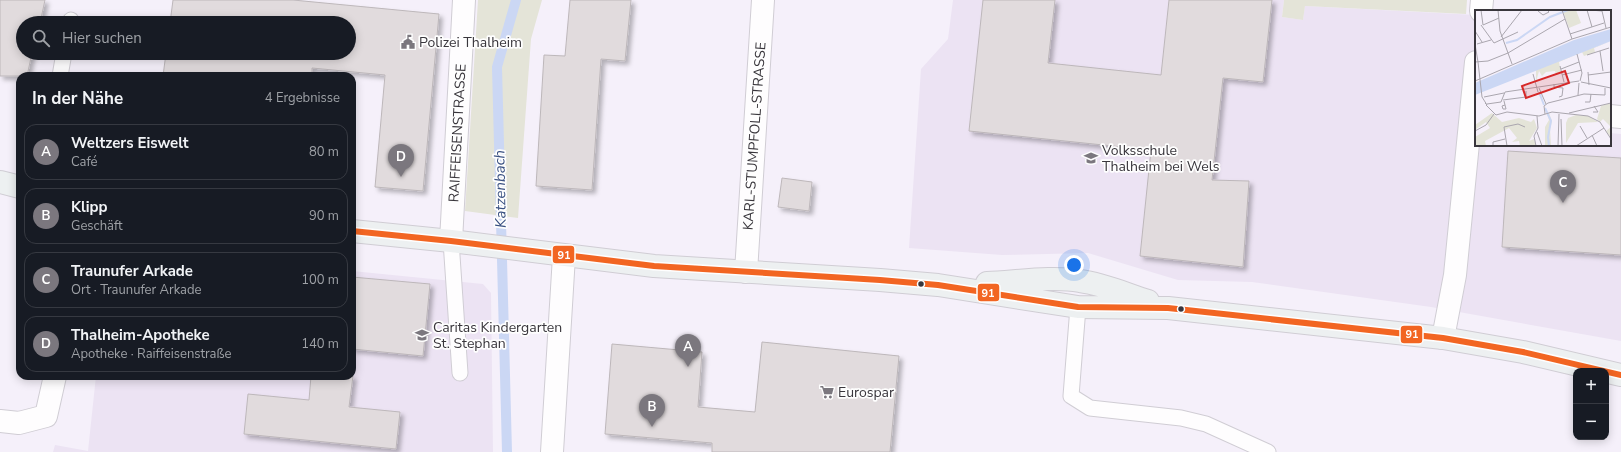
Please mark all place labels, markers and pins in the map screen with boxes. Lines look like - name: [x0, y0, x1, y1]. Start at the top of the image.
- place label: Polizei Thalheim: [419, 33, 522, 52]
- public building icon: Polizei Thalheim: [400, 34, 416, 50]
- place label: Volksschule Thalheim bei Wels: [1101, 141, 1220, 176]
- pin: D: [388, 144, 414, 177]
- school or university icon: Volksschule Thalheim bei Wels: [1083, 150, 1099, 166]
- pin: C: [1550, 170, 1576, 203]
- unlabelled marker: [916, 279, 926, 289]
- unlabelled marker: [1176, 304, 1186, 314]
- place label: Caritas Kindergarten St. Stephan: [433, 318, 562, 353]
- school or university icon: Caritas Kindergarten St. Stephan: [414, 327, 430, 343]
- pin: A: [675, 334, 701, 367]
- place label: Eurospar: [838, 383, 894, 402]
- supermarket icon: Eurospar: [819, 384, 835, 400]
- pin: B: [639, 394, 665, 427]

